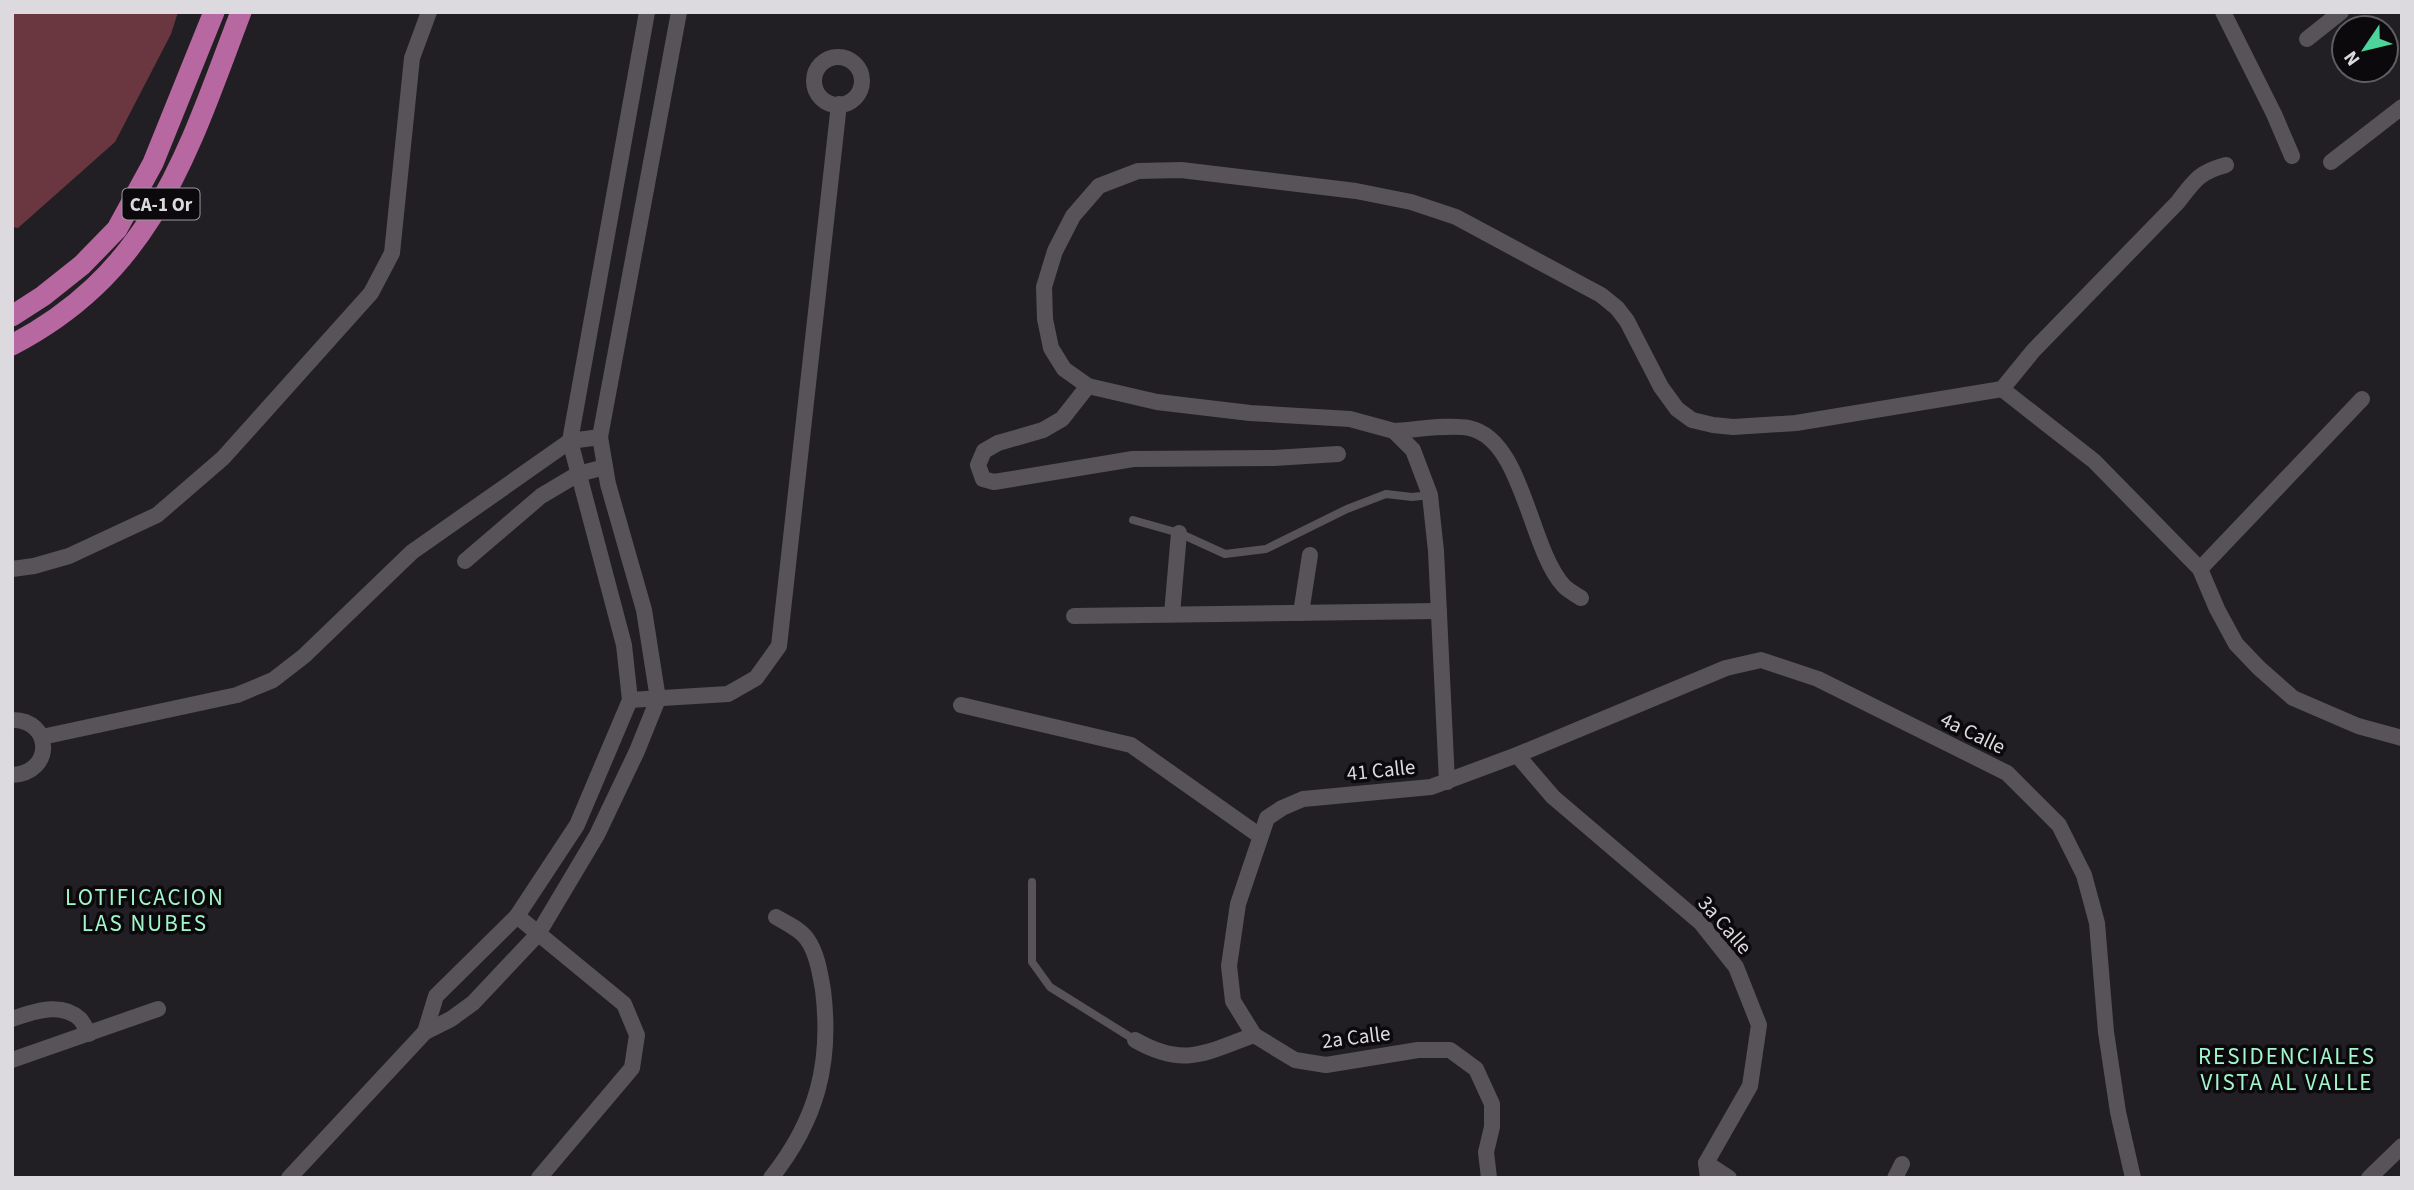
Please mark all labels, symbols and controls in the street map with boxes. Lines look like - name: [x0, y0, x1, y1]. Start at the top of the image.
- north arrow: [2330, 14, 2400, 84]
- text: N: [2338, 45, 2367, 71]
- road number: CA-1 Or: [122, 188, 200, 220]
- street label: 4a Calle: [1935, 704, 2011, 762]
- street label: 41 Calle: [1345, 751, 1417, 789]
- district label: LOTIFICACION LAS NUBES: [65, 881, 225, 940]
- street label: 3a Calle: [1691, 889, 1759, 961]
- street label: 2a Calle: [1320, 1018, 1392, 1056]
- district label: RESIDENCIALES VISTA AL VALLE: [2198, 1040, 2376, 1099]

